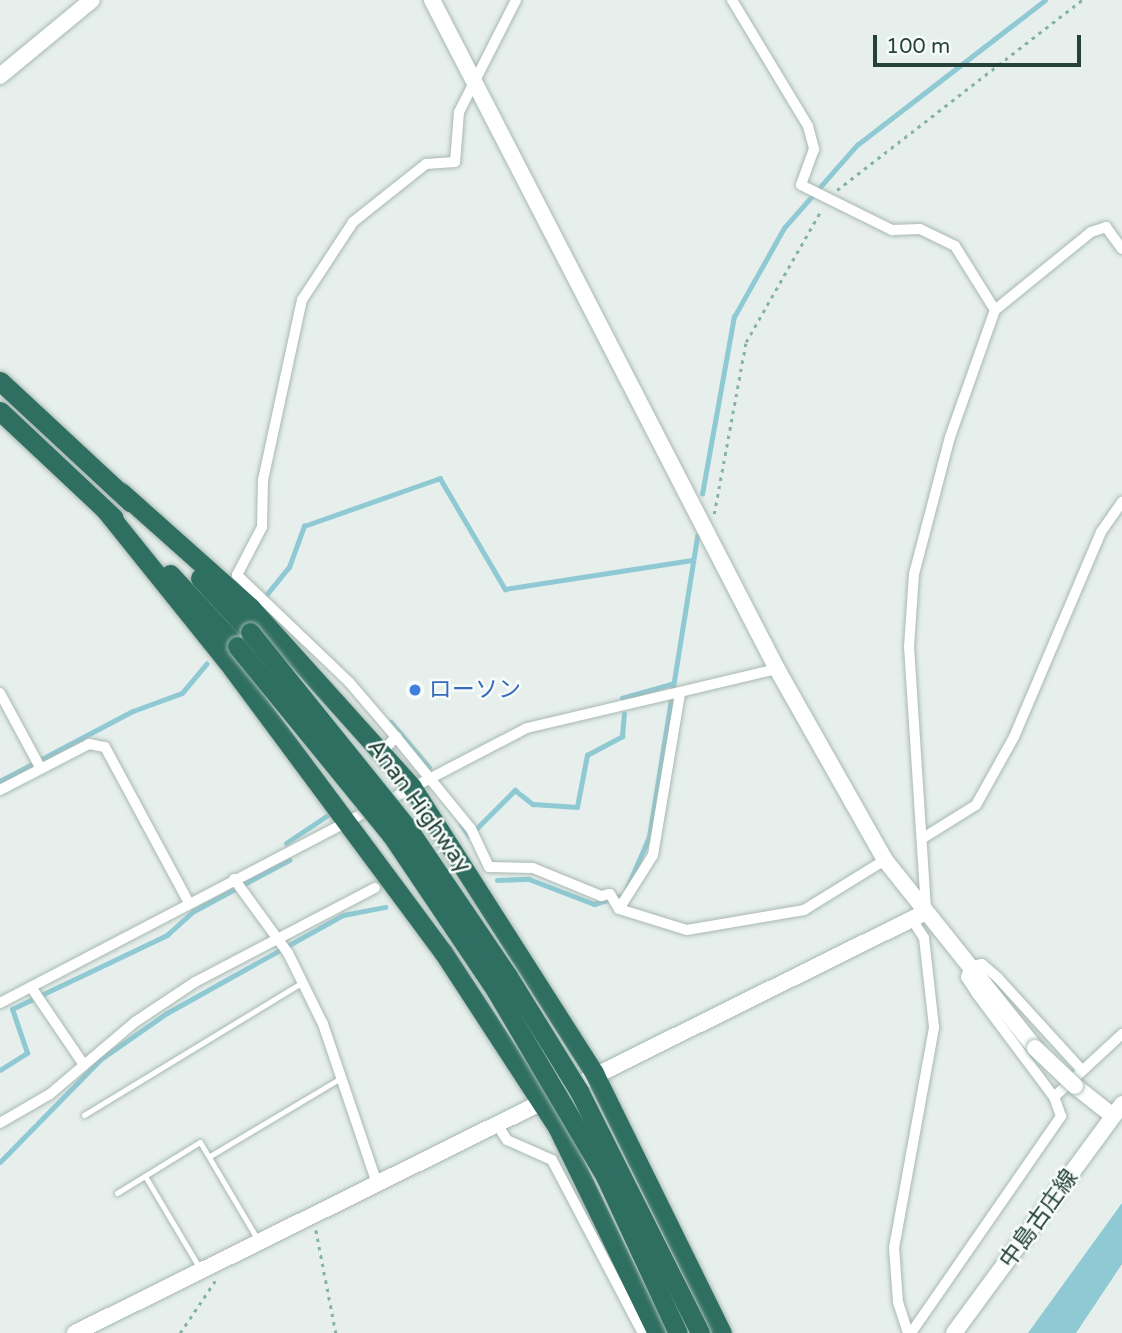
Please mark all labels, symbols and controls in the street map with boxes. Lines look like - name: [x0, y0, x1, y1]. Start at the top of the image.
- scale bar: [877, 21, 1085, 65]
- text: 100 m: [886, 34, 950, 59]
- place label: ローソン: [429, 676, 521, 704]
- marker: ローソン: [407, 682, 423, 698]
- street label: Anan Highway: [361, 734, 477, 878]
- street label: 中島古庄線: [994, 1164, 1084, 1274]

